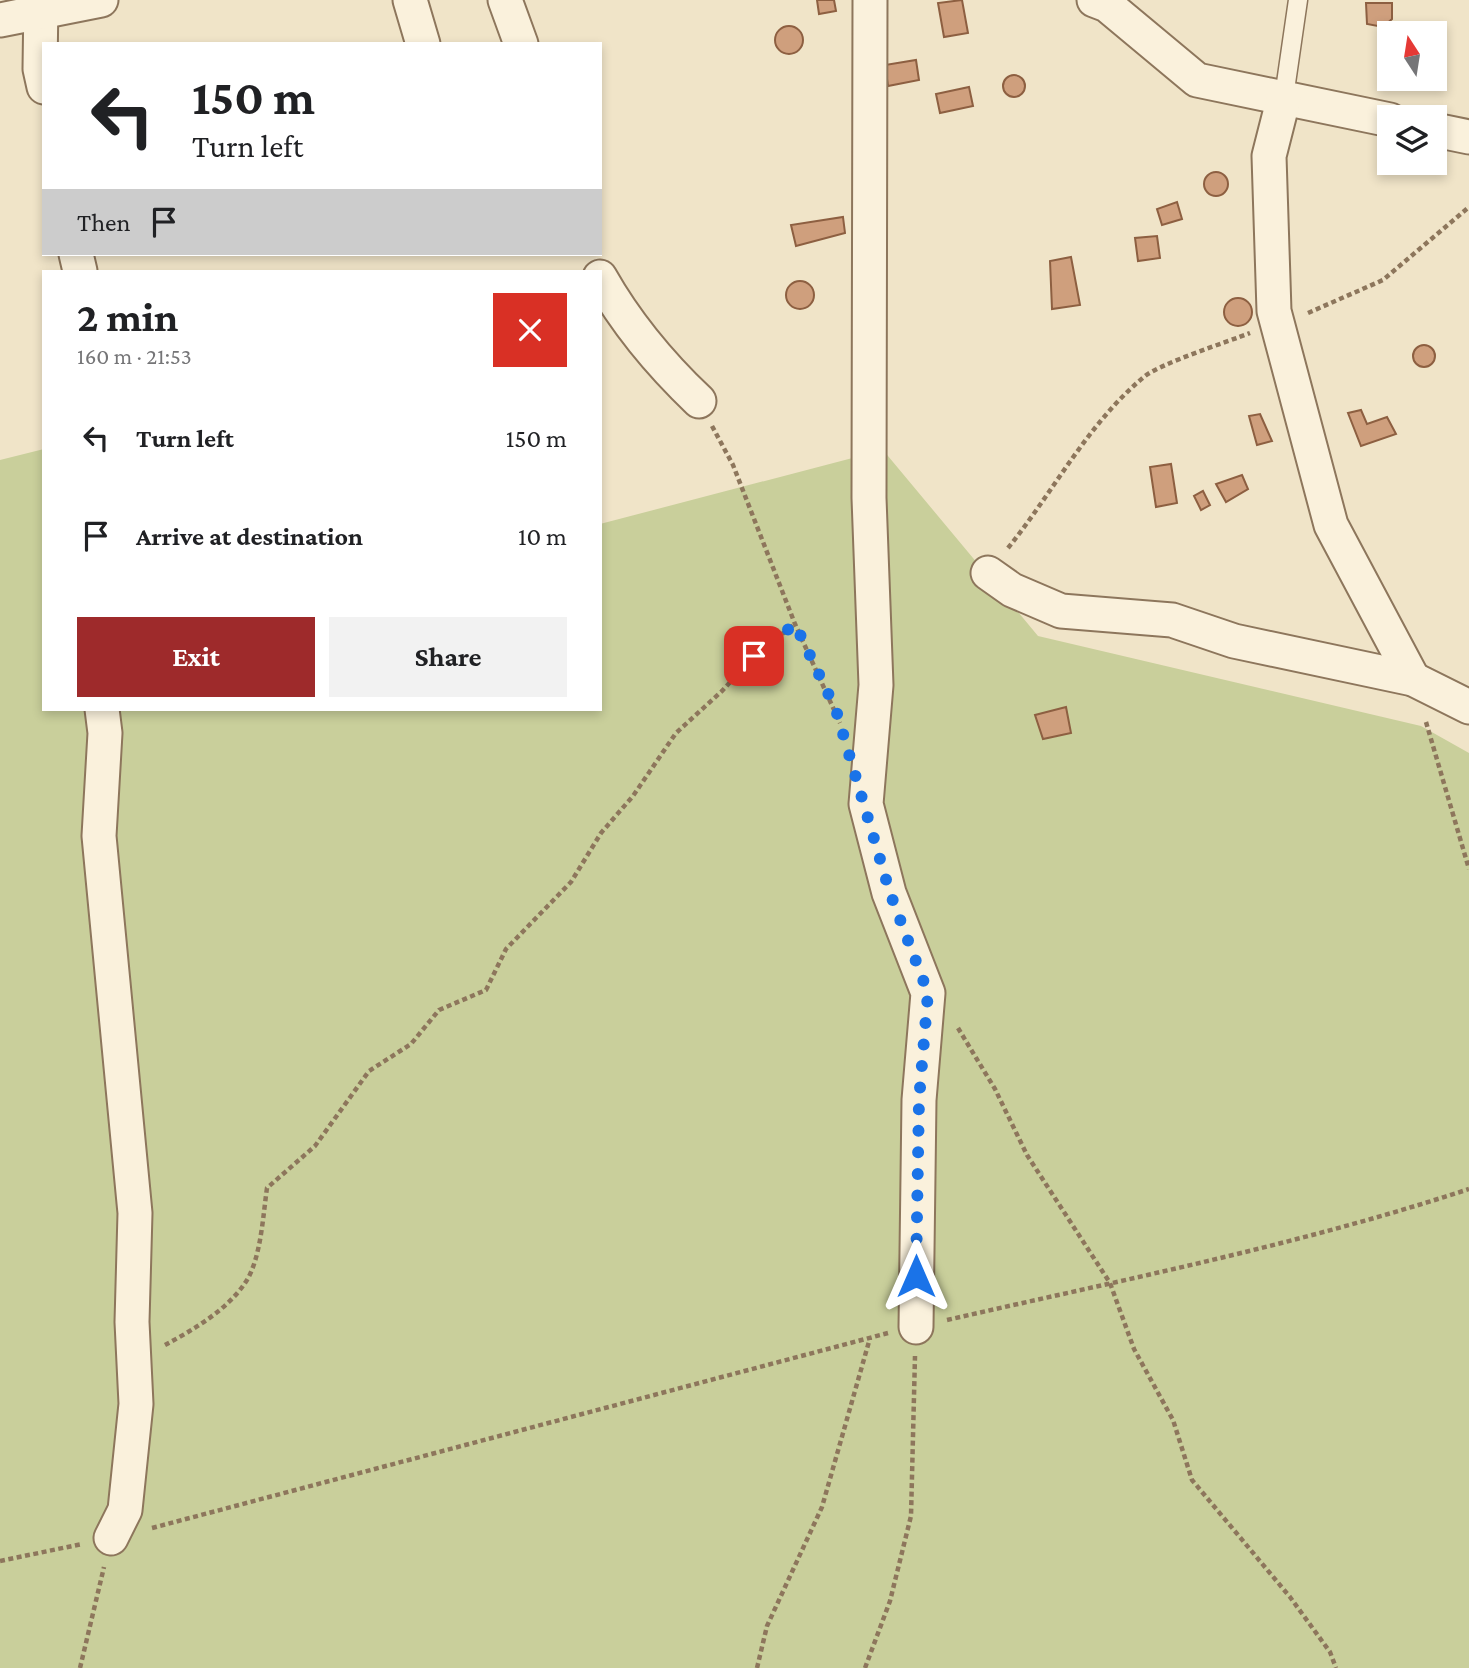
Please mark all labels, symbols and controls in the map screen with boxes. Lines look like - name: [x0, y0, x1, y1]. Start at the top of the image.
- north arrow: [1377, 21, 1447, 91]
- map controls: [1377, 21, 1447, 175]
- icon: left: [77, 70, 168, 161]
- text: 150 m: [192, 70, 315, 125]
- button: layers: [1377, 105, 1447, 175]
- text: Turn left: [192, 128, 303, 164]
- icon: arrive: [145, 203, 183, 241]
- text: Then: [77, 208, 131, 237]
- text: 2 min: [77, 293, 178, 340]
- button: close: [493, 293, 567, 367]
- text: 160 m · 21:53: [77, 343, 192, 369]
- icon: left: [77, 419, 115, 457]
- text: Turn left: [136, 424, 234, 453]
- text: 150 m: [506, 424, 567, 453]
- icon: arrive: [77, 517, 115, 555]
- text: Arrive at destination: [136, 522, 363, 551]
- text: 10 m: [518, 522, 567, 551]
- button: Exit: [77, 617, 315, 697]
- button: Share: [329, 617, 567, 697]
- pin: [724, 626, 784, 686]
- icon: arrive: [735, 637, 773, 675]
- position arrow: [879, 1239, 953, 1313]

